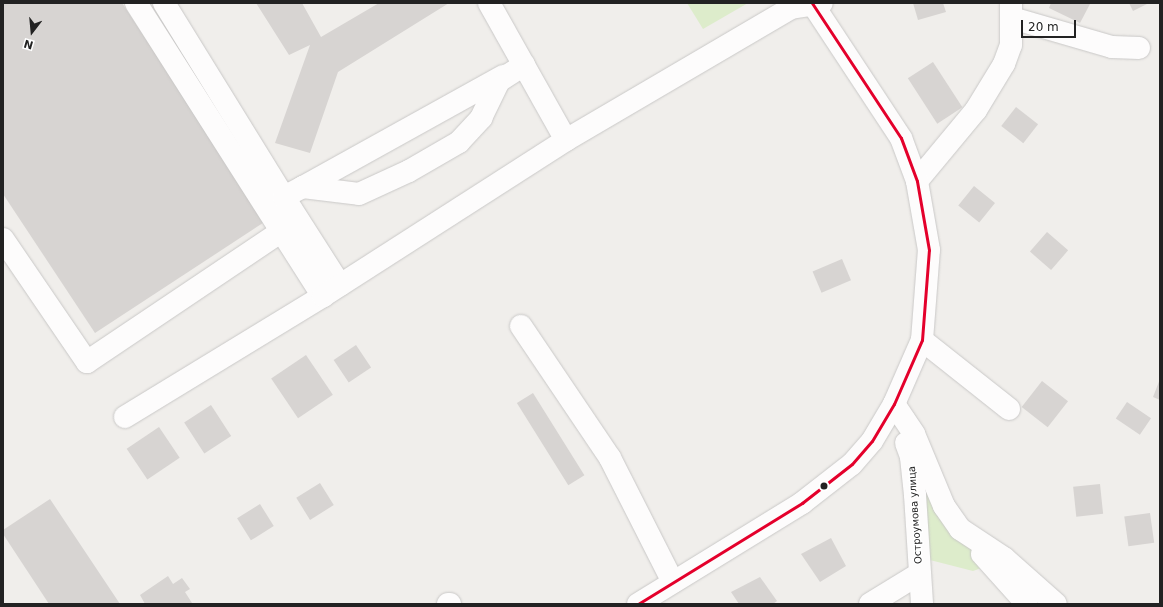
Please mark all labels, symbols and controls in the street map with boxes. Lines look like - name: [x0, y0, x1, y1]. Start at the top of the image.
- north arrow: [12, 12, 52, 52]
- scale bar: [1023, 12, 1078, 38]
- text: 20 m: [1028, 20, 1059, 34]
- text: N: [22, 36, 35, 52]
- street label: Остроумова улица: [906, 466, 924, 564]
- unlabelled marker: [819, 481, 829, 491]

